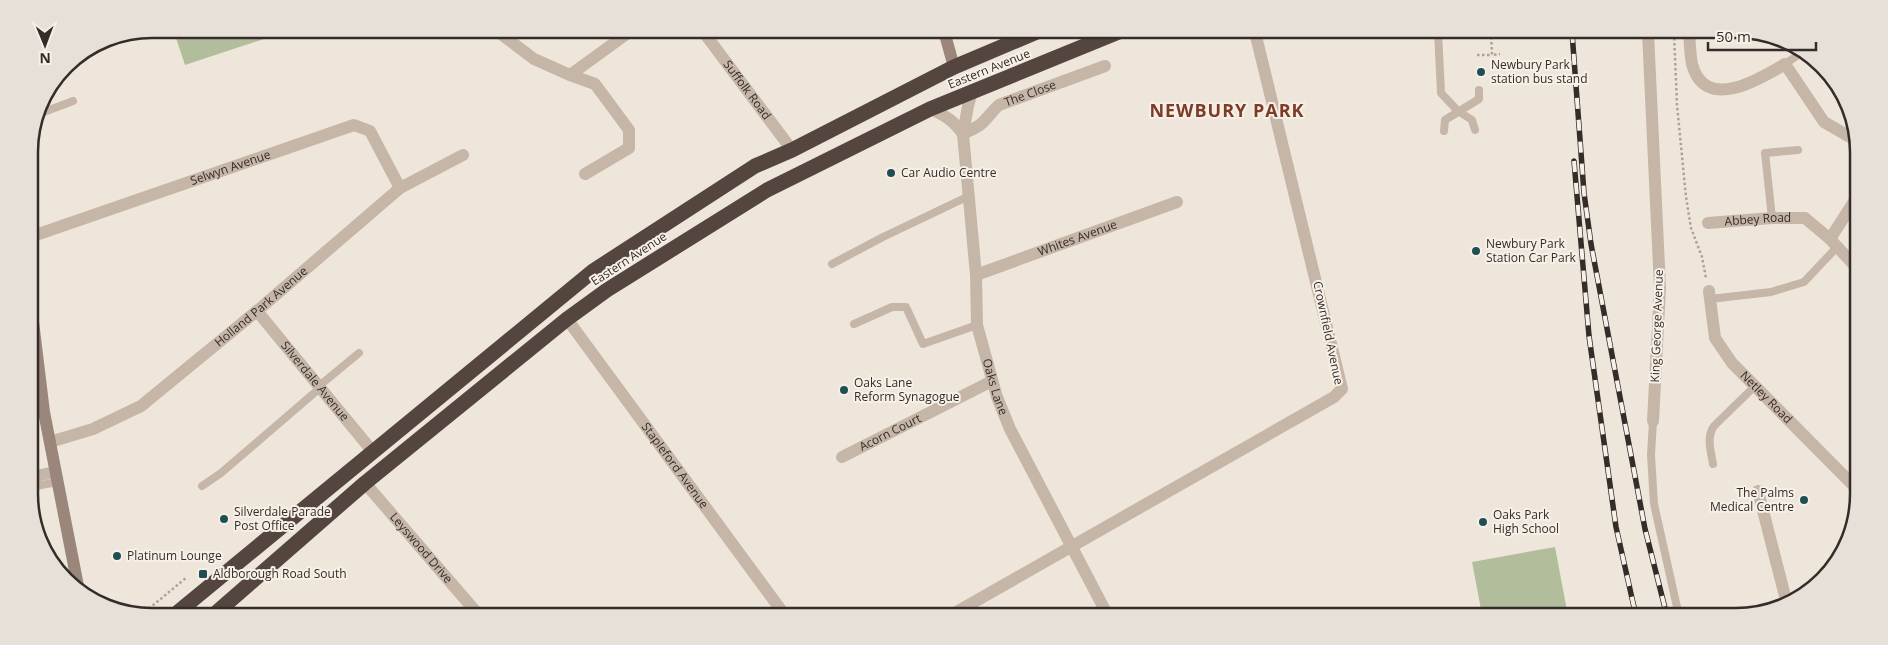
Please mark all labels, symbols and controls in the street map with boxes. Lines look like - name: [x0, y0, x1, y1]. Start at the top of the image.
- north arrow: [20, 20, 70, 70]
- scale bar: [1708, 20, 1816, 52]
- text: 50 m: [1716, 26, 1751, 46]
- street label: Eastern Avenue: [945, 44, 1033, 93]
- text: N: [39, 49, 51, 68]
- street label: Suffolk Road: [719, 56, 775, 123]
- place label: Newbury Park station bus stand: [1491, 56, 1588, 87]
- marker: Newbury Park station bus stand: [1475, 66, 1487, 78]
- street label: The Close: [1002, 76, 1059, 110]
- district label: NEWBURY PARK: [1149, 98, 1305, 122]
- street label: Selwyn Avenue: [188, 145, 273, 189]
- place label: Car Audio Centre: [901, 164, 997, 181]
- marker: Car Audio Centre: [885, 167, 897, 179]
- street label: Abbey Road: [1724, 209, 1791, 230]
- street label: Whites Avenue: [1035, 215, 1120, 260]
- street label: Eastern Avenue: [588, 228, 670, 289]
- place label: Newbury Park Station Car Park: [1486, 235, 1577, 266]
- marker: Newbury Park Station Car Park: [1470, 245, 1482, 257]
- street label: Holland Park Avenue: [211, 262, 311, 350]
- street label: King George Avenue: [1646, 269, 1667, 383]
- street label: Crownfield Avenue: [1309, 280, 1348, 386]
- street label: Silverdale Avenue: [277, 337, 353, 425]
- street label: Oaks Lane: [979, 357, 1012, 418]
- street label: Netley Road: [1737, 367, 1796, 427]
- place label: Oaks Lane Reform Synagogue: [854, 374, 960, 405]
- marker: Oaks Lane Reform Synagogue: [838, 384, 850, 396]
- street label: Acorn Court: [856, 409, 924, 455]
- street label: Stapleford Avenue: [638, 419, 713, 512]
- place label: The Palms Medical Centre: [1710, 484, 1794, 515]
- marker: The Palms Medical Centre: [1798, 494, 1810, 506]
- place label: Silverdale Parade Post Office: [234, 503, 331, 534]
- place label: Oaks Park High School: [1493, 506, 1559, 537]
- street label: Leyswood Drive: [386, 509, 457, 587]
- marker: Silverdale Parade Post Office: [218, 513, 230, 525]
- marker: Oaks Park High School: [1477, 516, 1489, 528]
- place label: Platinum Lounge: [127, 547, 222, 564]
- marker: Platinum Lounge: [111, 550, 123, 562]
- place label: Aldborough Road South: [213, 565, 347, 582]
- marker: Aldborough Road South: [197, 568, 209, 580]

